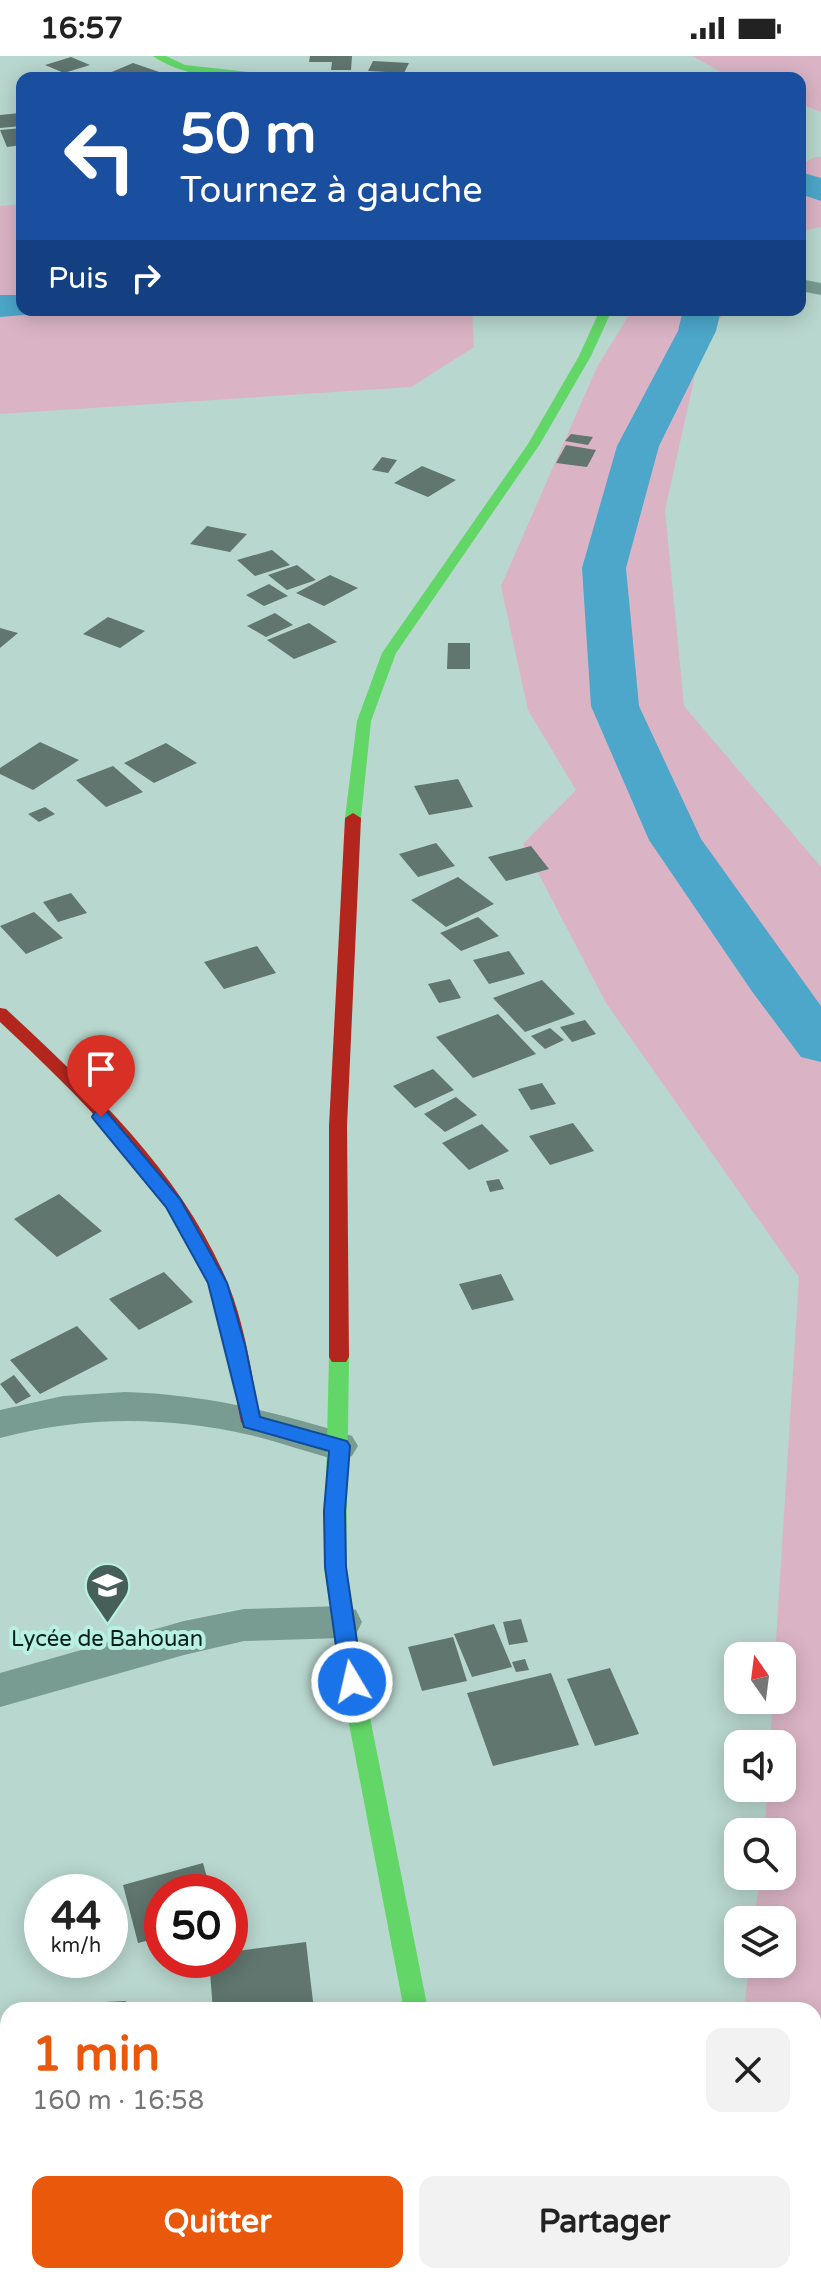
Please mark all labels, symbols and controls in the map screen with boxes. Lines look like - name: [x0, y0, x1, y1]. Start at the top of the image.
- text: 16:57: [40, 10, 123, 47]
- text: 50 m: [180, 101, 316, 168]
- icon: left: [48, 104, 152, 208]
- text: Tournez à gauche: [180, 169, 483, 212]
- icon: right: [124, 256, 168, 300]
- text: Puis: [48, 260, 108, 297]
- pin: [67, 1035, 135, 1117]
- icon: arrive: [79, 1047, 123, 1091]
- school or university icon: Lycée de Bahouan: [83, 1561, 131, 1624]
- place label: Lycée de Bahouan: [11, 1626, 203, 1652]
- position arrow: [310, 1640, 394, 1724]
- north arrow: [724, 1642, 796, 1714]
- map controls: [724, 1642, 796, 1978]
- button: sound: [724, 1730, 796, 1802]
- button: search: [724, 1818, 796, 1890]
- speed limit sign: 50: [144, 1874, 248, 1978]
- text: 44: [51, 1892, 101, 1940]
- button: layers: [724, 1906, 796, 1978]
- text: km/h: [51, 1934, 101, 1958]
- text: 1 min: [32, 2026, 160, 2084]
- button: close: [706, 2028, 790, 2112]
- text: 160 m · 16:58: [32, 2085, 204, 2116]
- button: Quitter: [32, 2176, 403, 2268]
- button: Partager: [419, 2176, 790, 2268]

